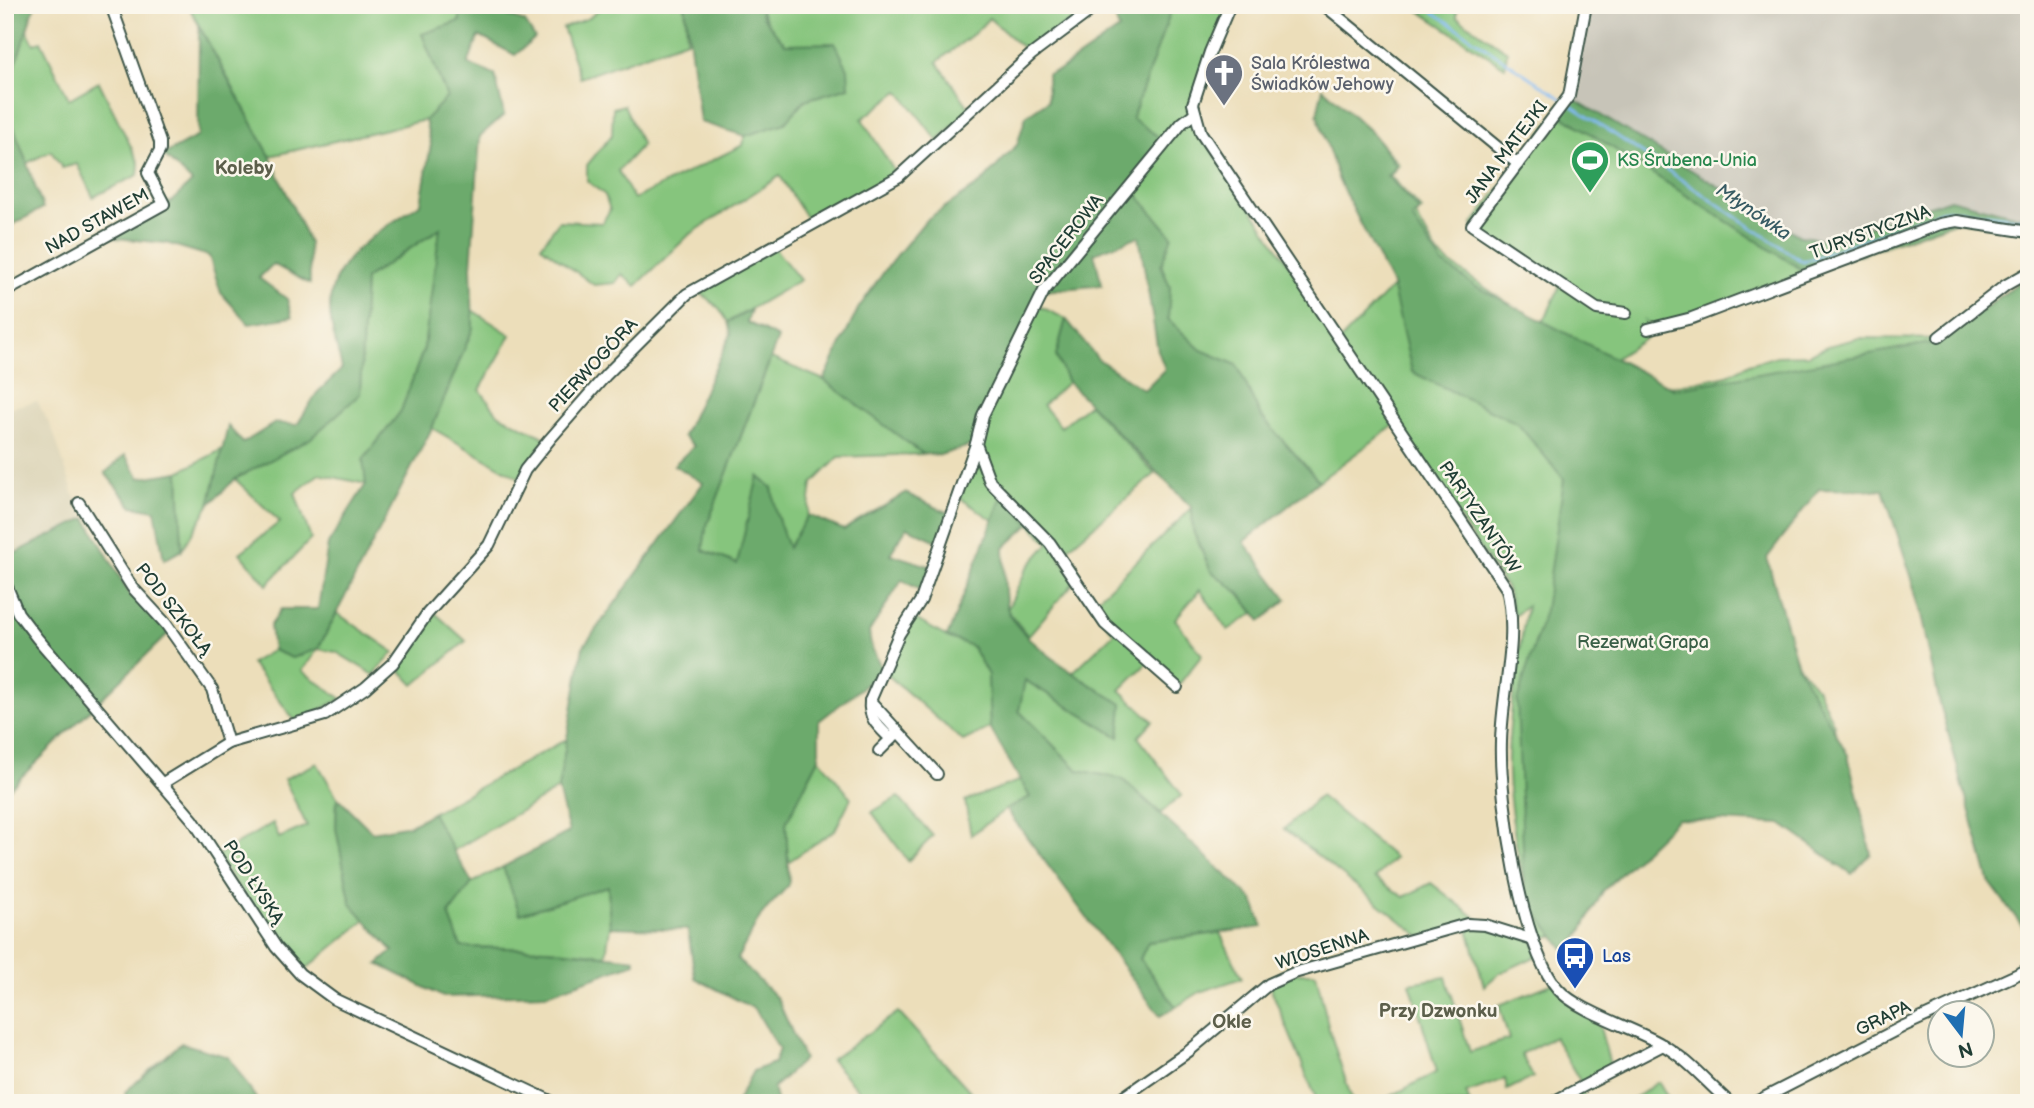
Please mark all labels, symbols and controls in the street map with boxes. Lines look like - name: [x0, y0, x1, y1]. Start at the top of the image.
- church icon: Sala Królestwa Świadków Jehowy: [1203, 52, 1245, 107]
- place label: Sala Królestwa Świadków Jehowy: [1251, 53, 1395, 95]
- street label: JANA MATEJKI: [1461, 97, 1552, 208]
- sports icon: KS Śrubena-Unia: [1569, 139, 1611, 194]
- place label: KS Śrubena-Unia: [1617, 148, 1757, 171]
- district label: Koleby: [215, 157, 274, 180]
- water label: Młynówka: [1711, 179, 1795, 246]
- street label: NAD STAWEM: [42, 184, 153, 259]
- street label: SPACEROWA: [1025, 190, 1108, 288]
- street label: TURYSTYCZNA: [1807, 201, 1933, 264]
- street label: PIERWOGÓRA: [543, 313, 642, 417]
- street label: PARTYZANTÓW: [1434, 456, 1527, 578]
- street label: POD SZKOŁĄ: [131, 559, 217, 660]
- park label: Rezerwat Grapa: [1577, 632, 1709, 653]
- street label: POD ŁYSKĄ: [219, 836, 289, 929]
- street label: WIOSENNA: [1273, 925, 1371, 974]
- bus stop icon: Las: [1554, 935, 1596, 990]
- place label: Las: [1602, 946, 1631, 967]
- street label: GRAPA: [1852, 996, 1914, 1041]
- district label: Przy Dzwonku: [1379, 1000, 1497, 1023]
- north arrow: [1926, 1000, 1996, 1070]
- district label: Okle: [1212, 1011, 1252, 1034]
- text: N: [1955, 1036, 1975, 1062]

